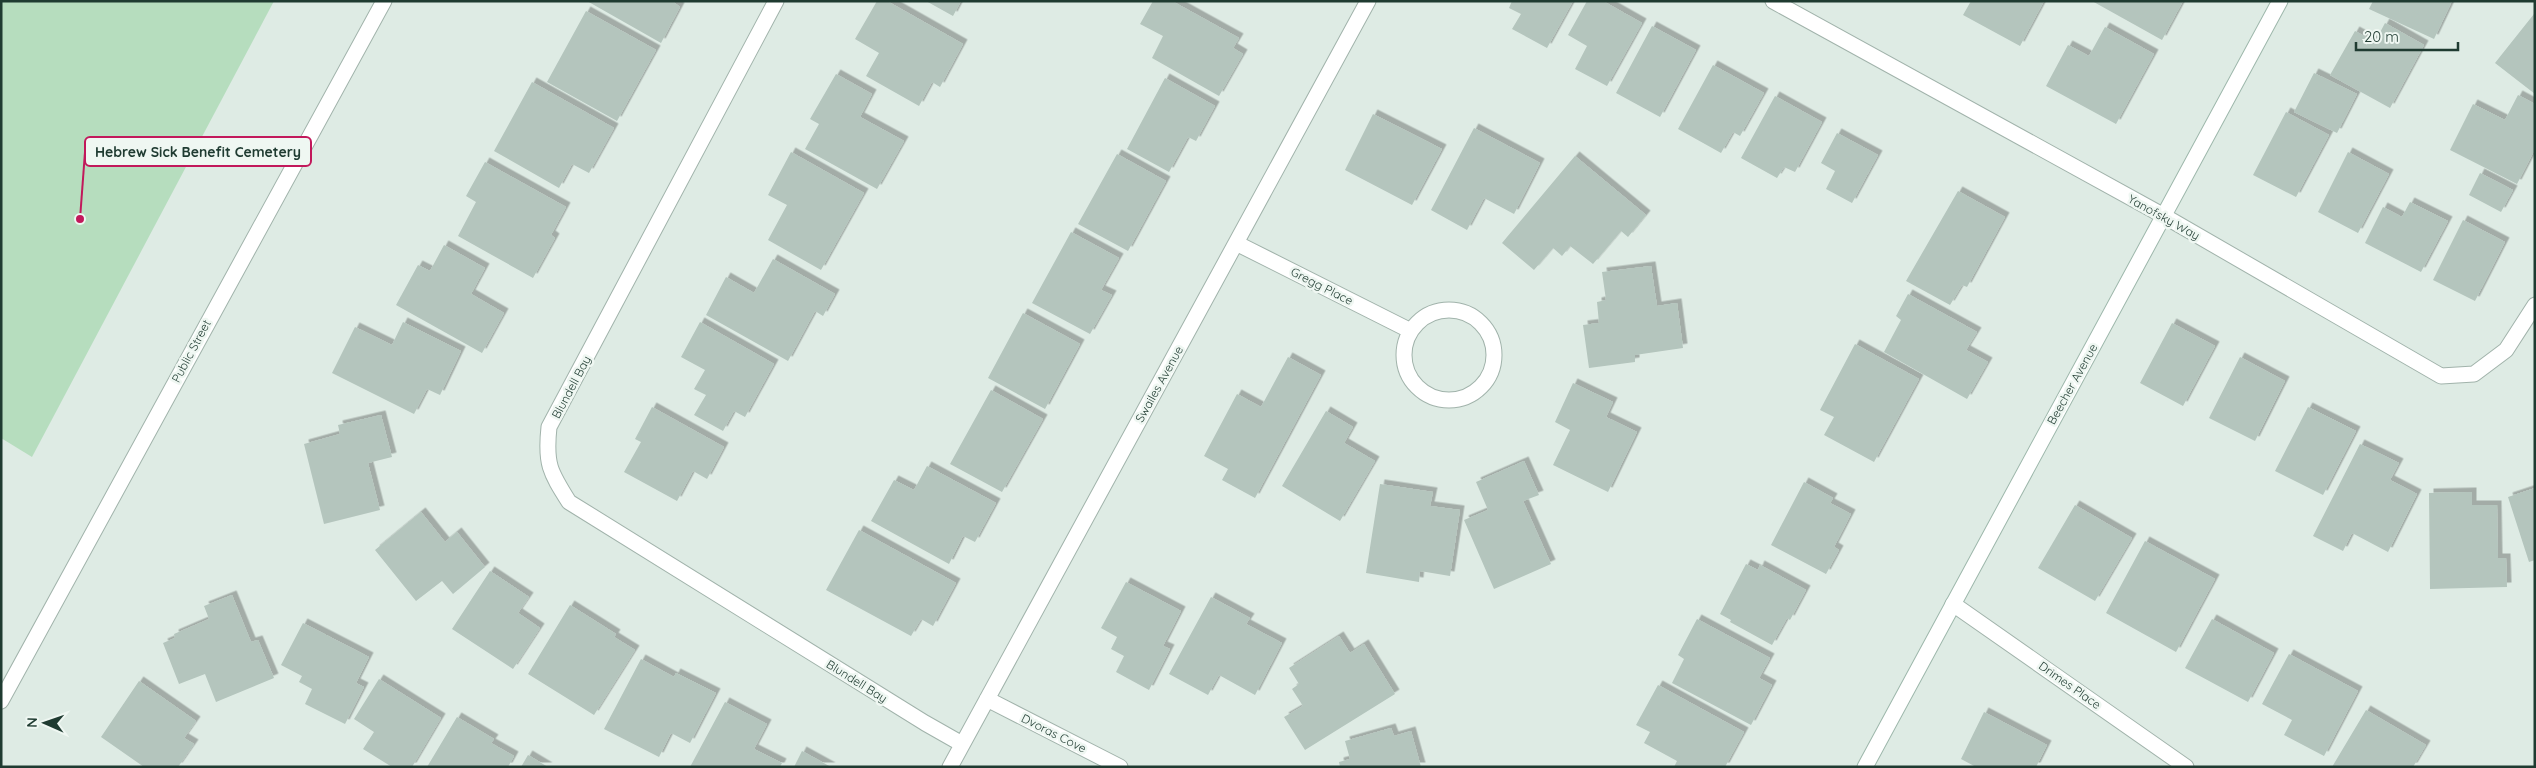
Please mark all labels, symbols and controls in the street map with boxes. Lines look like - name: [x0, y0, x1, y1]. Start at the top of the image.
- scale bar: [2356, 20, 2458, 52]
- text: 20 m: [2364, 27, 2399, 46]
- callout: Hebrew Sick Benefit Cemetery: [85, 137, 311, 166]
- text: Hebrew Sick Benefit Cemetery: [95, 143, 301, 161]
- street label: Yanofsky Way: [2125, 191, 2203, 243]
- street label: Gregg Place: [1288, 264, 1356, 308]
- street label: Public Street: [168, 317, 214, 385]
- street label: Beecher Avenue: [2044, 341, 2101, 427]
- street label: Swailes Avenue: [1132, 343, 1186, 425]
- street label: Blundell Bay: [548, 353, 594, 421]
- street label: Blundell Bay: [824, 656, 890, 706]
- street label: Drimes Place: [2036, 658, 2104, 712]
- north arrow: [20, 698, 70, 748]
- street label: Dvoras Cove: [1019, 710, 1089, 756]
- text: N: [23, 717, 41, 728]

